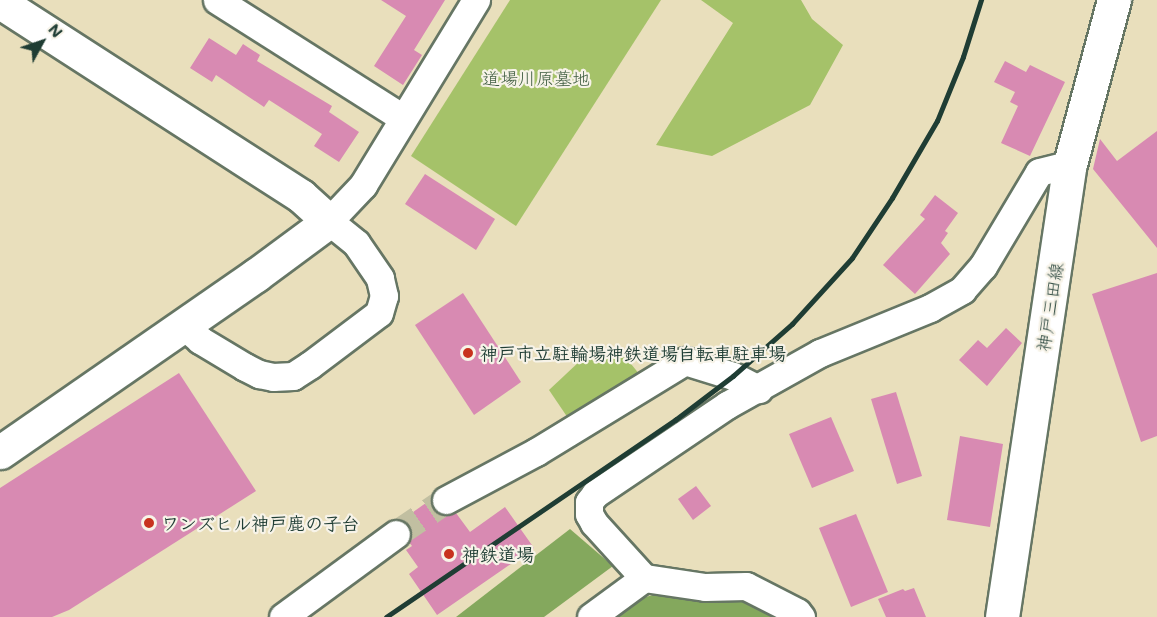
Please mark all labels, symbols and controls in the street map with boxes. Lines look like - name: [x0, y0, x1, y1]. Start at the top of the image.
- north arrow: [12, 12, 72, 72]
- text: N: [44, 19, 68, 42]
- park label: 道場川原墓地: [482, 67, 590, 89]
- street label: 神戸三田線: [1032, 261, 1068, 353]
- place label: 神戸市立駐輪場神鉄道場自転車駐車場: [480, 342, 786, 364]
- marker: 神戸市立駐輪場神鉄道場自転車駐車場: [461, 346, 475, 360]
- place label: ワンズヒル神戸鹿の子台: [161, 512, 359, 534]
- marker: ワンズヒル神戸鹿の子台: [142, 516, 156, 530]
- place label: 神鉄道場: [462, 543, 534, 565]
- marker: 神鉄道場: [440, 545, 458, 563]

